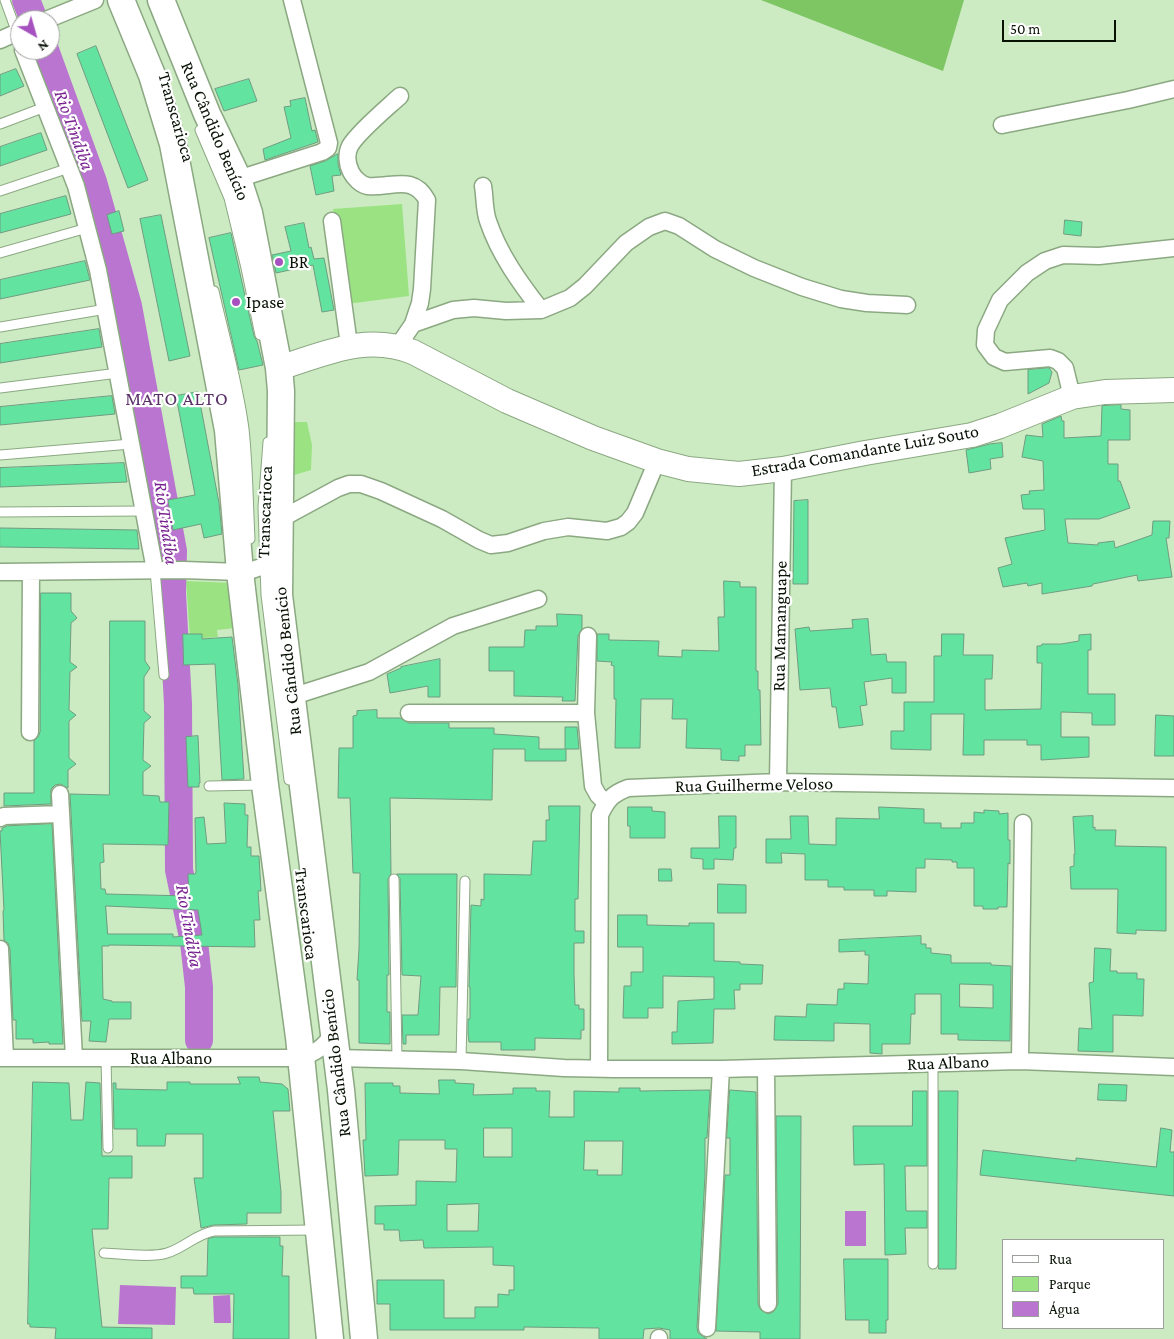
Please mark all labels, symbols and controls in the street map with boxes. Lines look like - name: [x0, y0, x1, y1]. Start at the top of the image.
- north arrow: [10, 10, 60, 60]
- scale bar: [1004, 10, 1118, 42]
- text: 50 m: [1010, 21, 1040, 37]
- text: N: [35, 37, 52, 55]
- street label: Rua Cândido Benício: [176, 58, 254, 204]
- street label: Transcarioca: [153, 70, 199, 164]
- water label: Rio Tindiba: [49, 87, 99, 173]
- place label: BR: [289, 251, 309, 273]
- marker: BR: [273, 256, 285, 268]
- place label: Ipase: [246, 291, 284, 313]
- marker: Ipase: [230, 296, 242, 308]
- district label: MATO ALTO: [124, 388, 230, 410]
- street label: Estrada Comandante Luiz Souto: [750, 420, 980, 482]
- street label: Transcarioca: [253, 465, 277, 559]
- water label: Rio Tindiba: [149, 480, 183, 566]
- street label: Rua Mamanguape: [768, 560, 792, 692]
- street label: Rua Cândido Benício: [269, 586, 307, 736]
- street label: Rua Guilherme Veloso: [675, 773, 833, 797]
- street label: Transcarioca: [290, 867, 322, 961]
- water label: Rio Tindiba: [171, 883, 207, 969]
- street label: Rua Cândido Benício: [316, 988, 356, 1138]
- street label: Rua Albano: [130, 1047, 212, 1069]
- street label: Rua Albano: [907, 1051, 989, 1075]
- legend: [1002, 1239, 1164, 1329]
- text: Rua: [1049, 1251, 1072, 1267]
- text: Parque: [1049, 1276, 1090, 1292]
- text: Água: [1049, 1301, 1080, 1317]

